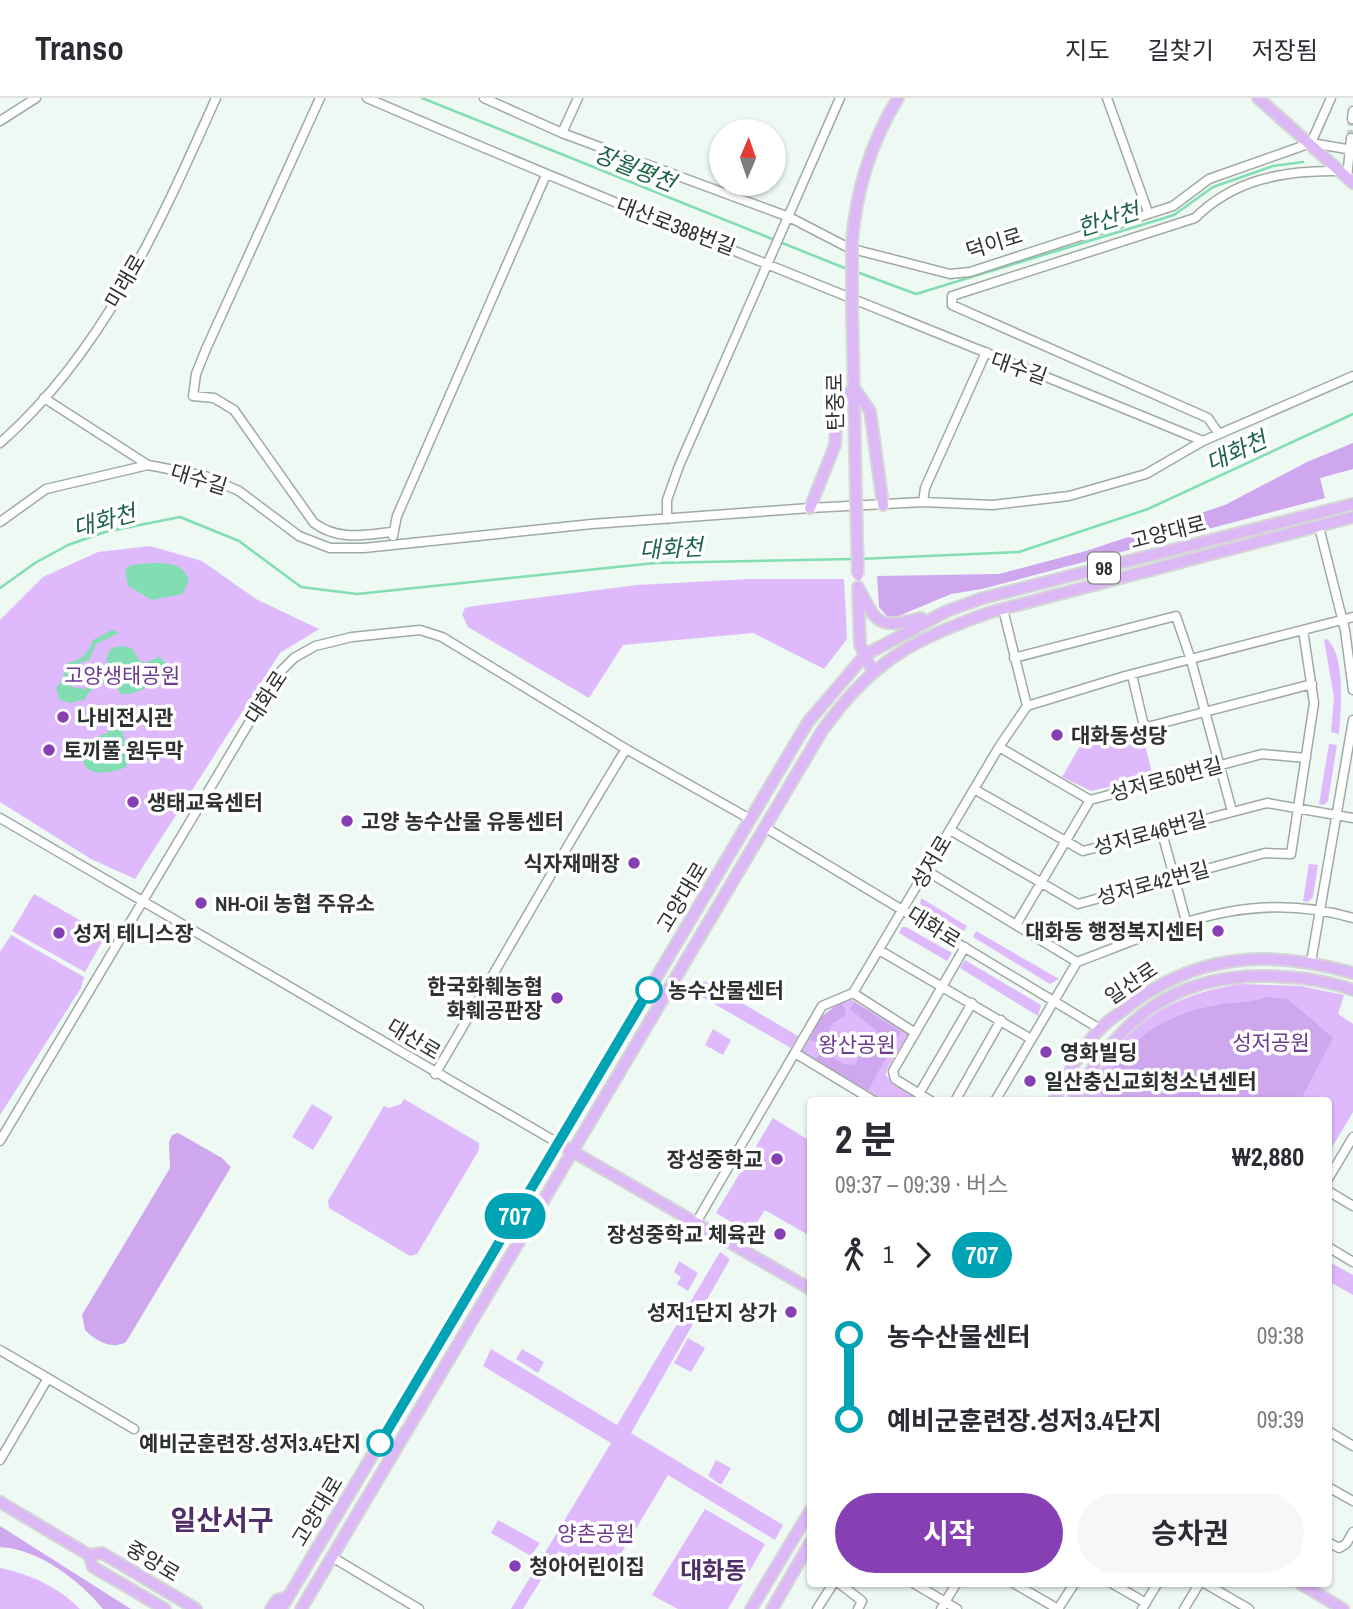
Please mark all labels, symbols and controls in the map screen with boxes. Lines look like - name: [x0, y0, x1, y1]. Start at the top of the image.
- text: Transo: [35, 26, 124, 70]
- text: 지도: [1065, 34, 1110, 66]
- text: 길찾기: [1148, 34, 1214, 66]
- text: 저장됨: [1252, 34, 1318, 66]
- north arrow: [709, 119, 786, 196]
- map controls: [709, 119, 786, 196]
- water label: 장월평천: [590, 138, 683, 199]
- street label: 대산로388번길: [612, 190, 740, 262]
- water label: 한산천: [1073, 194, 1146, 243]
- street label: 덕이로: [962, 221, 1026, 265]
- street label: 미래로: [98, 249, 152, 313]
- street label: 대수길: [987, 345, 1051, 391]
- street label: 탄중로: [820, 373, 850, 431]
- water label: 대화천: [1201, 422, 1274, 478]
- street label: 대수길: [167, 457, 231, 501]
- water label: 대화천: [69, 496, 141, 543]
- street label: 고양대로: [1127, 509, 1209, 555]
- water label: 대화천: [638, 531, 706, 565]
- road number: 98: [1088, 552, 1120, 583]
- park label: 고양생태공원: [64, 661, 180, 690]
- street label: 대화로: [238, 665, 294, 729]
- place label: 나비전시관: [77, 703, 174, 732]
- marker: 나비전시관: [55, 709, 71, 725]
- place label: 대화동성당: [1071, 721, 1168, 750]
- marker: 대화동성당: [1049, 727, 1065, 743]
- place label: 토끼풀 원두막: [63, 736, 184, 765]
- marker: 토끼풀 원두막: [41, 742, 57, 758]
- street label: 성저로50번길: [1106, 750, 1226, 808]
- place label: 생태교육센터: [147, 788, 263, 817]
- marker: 생태교육센터: [125, 794, 141, 810]
- street label: 성저로46번길: [1090, 804, 1210, 862]
- place label: 고양 농수산물 유통센터: [361, 807, 564, 836]
- marker: 고양 농수산물 유통센터: [339, 813, 355, 829]
- street label: 성저로: [904, 830, 958, 894]
- place label: 식자재매장: [523, 849, 620, 878]
- street label: 성저로42번길: [1093, 854, 1213, 912]
- marker: 식자재매장: [626, 855, 642, 871]
- street label: 고양대로: [650, 856, 714, 938]
- place label: NH-Oil 농협 주유소: [215, 889, 375, 918]
- marker: NH-Oil 농협 주유소: [193, 895, 209, 911]
- street label: 대화로: [902, 899, 966, 955]
- place label: 대화동 행정복지센터: [1025, 917, 1204, 946]
- place label: 성저 테니스장: [73, 919, 194, 948]
- marker: 대화동 행정복지센터: [1210, 923, 1226, 939]
- marker: 성저 테니스장: [51, 925, 67, 941]
- street label: 일산로: [1099, 955, 1163, 1011]
- place label: 한국화훼농협 화훼공판장: [427, 972, 543, 1025]
- place label: 농수산물센터: [668, 976, 784, 1005]
- marker: 농수산물센터: [636, 977, 662, 1003]
- marker: 한국화훼농협 화훼공판장: [549, 990, 565, 1006]
- street label: 대산로: [382, 1012, 446, 1066]
- park label: 성저공원: [1232, 1028, 1310, 1057]
- park label: 왕산공원: [818, 1030, 896, 1059]
- place label: 영화빌딩: [1060, 1038, 1137, 1067]
- marker: 영화빌딩: [1038, 1044, 1054, 1060]
- place label: 일산충신교회청소년센터: [1044, 1067, 1257, 1096]
- marker: 일산충신교회청소년센터: [1022, 1073, 1038, 1089]
- text: 2 분: [835, 1114, 896, 1165]
- text: ₩2,880: [1232, 1139, 1304, 1174]
- place label: 장성중학교: [666, 1145, 763, 1174]
- marker: 장성중학교: [769, 1151, 785, 1167]
- text: 09:37 – 09:39 · 버스: [835, 1169, 1008, 1200]
- line badge: 707: [475, 1193, 555, 1239]
- text: 707: [499, 1200, 531, 1232]
- place label: 장성중학교 체육관: [607, 1220, 766, 1249]
- marker: 장성중학교 체육관: [772, 1226, 788, 1242]
- icon: walk: [835, 1236, 873, 1274]
- icon: forward: [904, 1236, 942, 1274]
- text: 1: [883, 1239, 894, 1270]
- text: 707: [966, 1239, 998, 1271]
- place label: 성저1단지 상가: [647, 1298, 777, 1327]
- marker: 성저1단지 상가: [783, 1304, 799, 1320]
- text: 농수산물센터: [887, 1319, 1031, 1354]
- text: 09:38: [1257, 1320, 1304, 1351]
- text: 예비군훈련장.성저3.4단지: [887, 1403, 1162, 1438]
- text: 09:39: [1257, 1404, 1304, 1435]
- place label: 예비군훈련장.성저3.4단지: [139, 1429, 361, 1458]
- marker: 예비군훈련장.성저3.4단지: [367, 1430, 393, 1456]
- street label: 고양대로: [285, 1470, 349, 1552]
- button: 시작: [835, 1493, 1063, 1573]
- button: 승차권: [1077, 1493, 1304, 1573]
- district label: 일산서구: [170, 1501, 274, 1539]
- park label: 양촌공원: [557, 1519, 635, 1548]
- street label: 중앙로: [121, 1534, 185, 1588]
- place label: 청아어린이집: [529, 1552, 645, 1581]
- district label: 대화동: [680, 1554, 746, 1586]
- marker: 청아어린이집: [507, 1558, 523, 1574]

